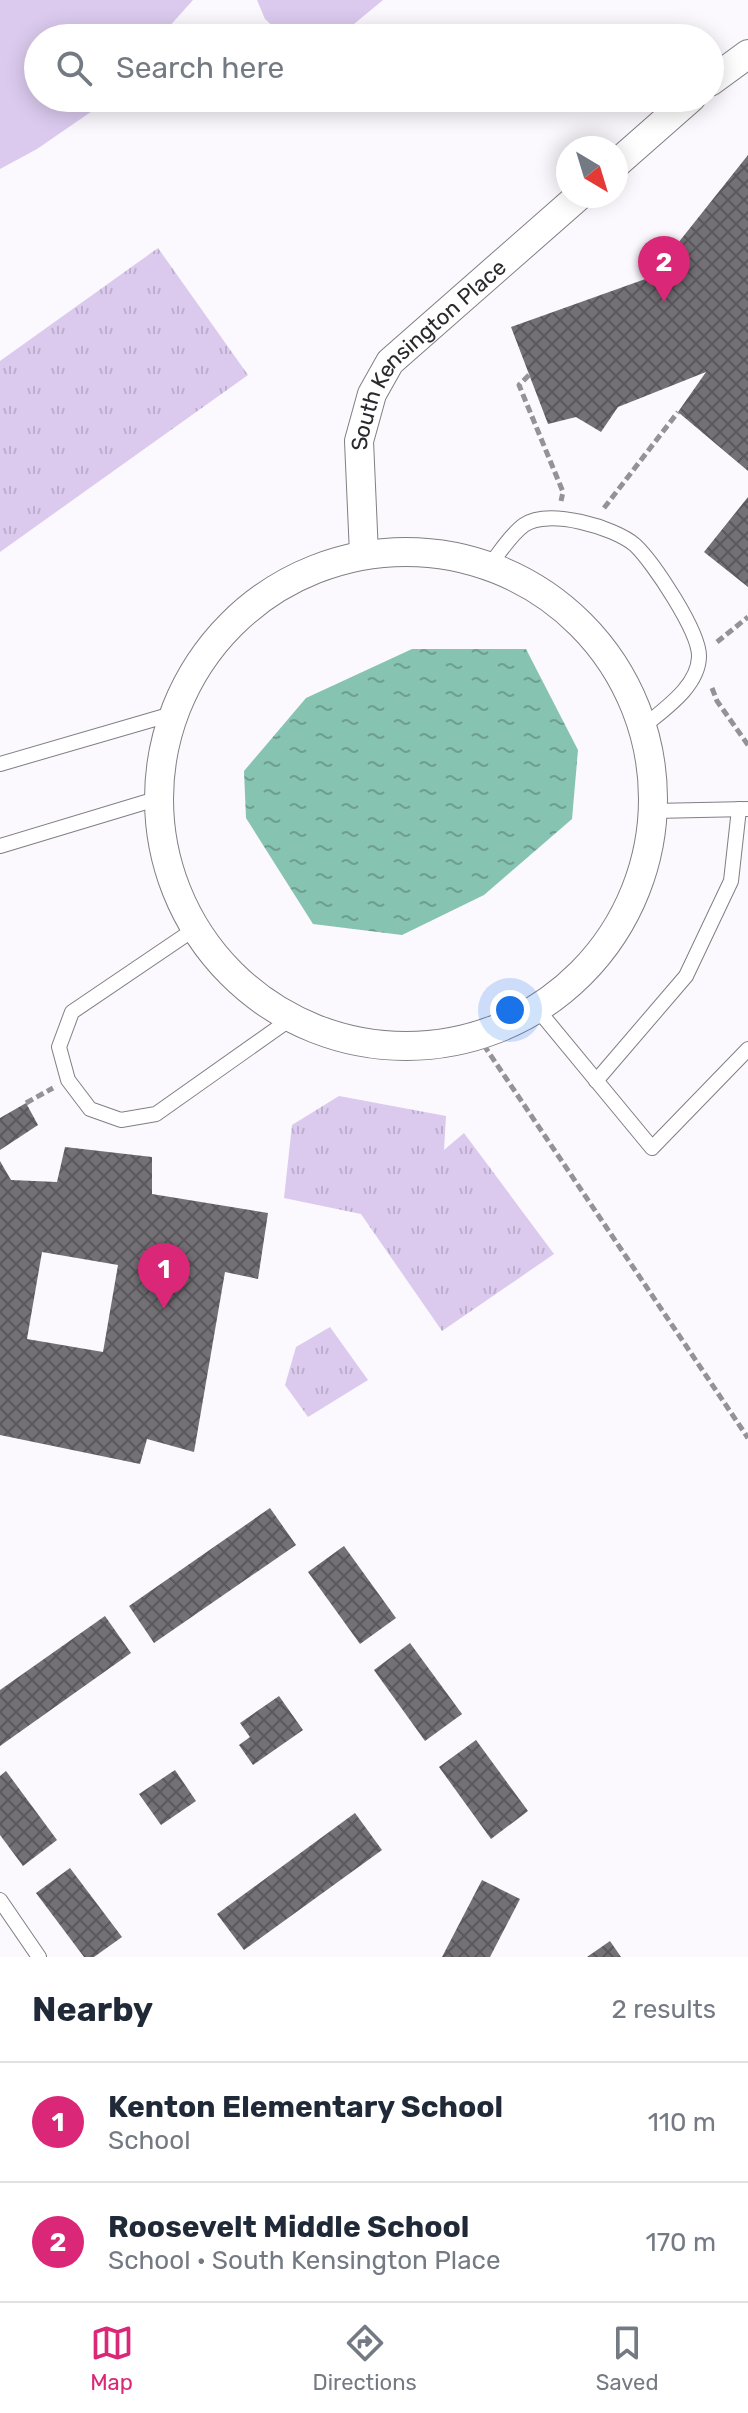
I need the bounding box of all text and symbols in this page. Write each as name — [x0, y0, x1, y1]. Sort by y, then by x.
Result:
search box — [24, 24, 724, 112]
icon: search — [52, 46, 96, 90]
text: Search here — [116, 50, 284, 86]
north arrow — [556, 136, 628, 208]
pin: 2 — [638, 236, 690, 302]
street label: South Kensington Place — [345, 253, 511, 451]
your location — [490, 990, 530, 1030]
pin: 1 — [138, 1243, 190, 1309]
text: Nearby — [32, 1989, 153, 2030]
text: 2 results — [612, 1994, 716, 2025]
text: Kenton Elementary School — [108, 2089, 503, 2125]
text: 1 — [52, 2107, 64, 2138]
text: 110 m — [648, 2107, 716, 2138]
text: School — [108, 2125, 191, 2156]
text: Roosevelt Middle School — [108, 2209, 469, 2245]
text: 2 — [50, 2227, 66, 2258]
text: 170 m — [646, 2227, 716, 2258]
text: School · South Kensington Place — [108, 2245, 500, 2276]
tab: Map — [90, 2321, 134, 2396]
tab: Directions — [313, 2321, 417, 2396]
tab: Saved — [596, 2321, 659, 2396]

